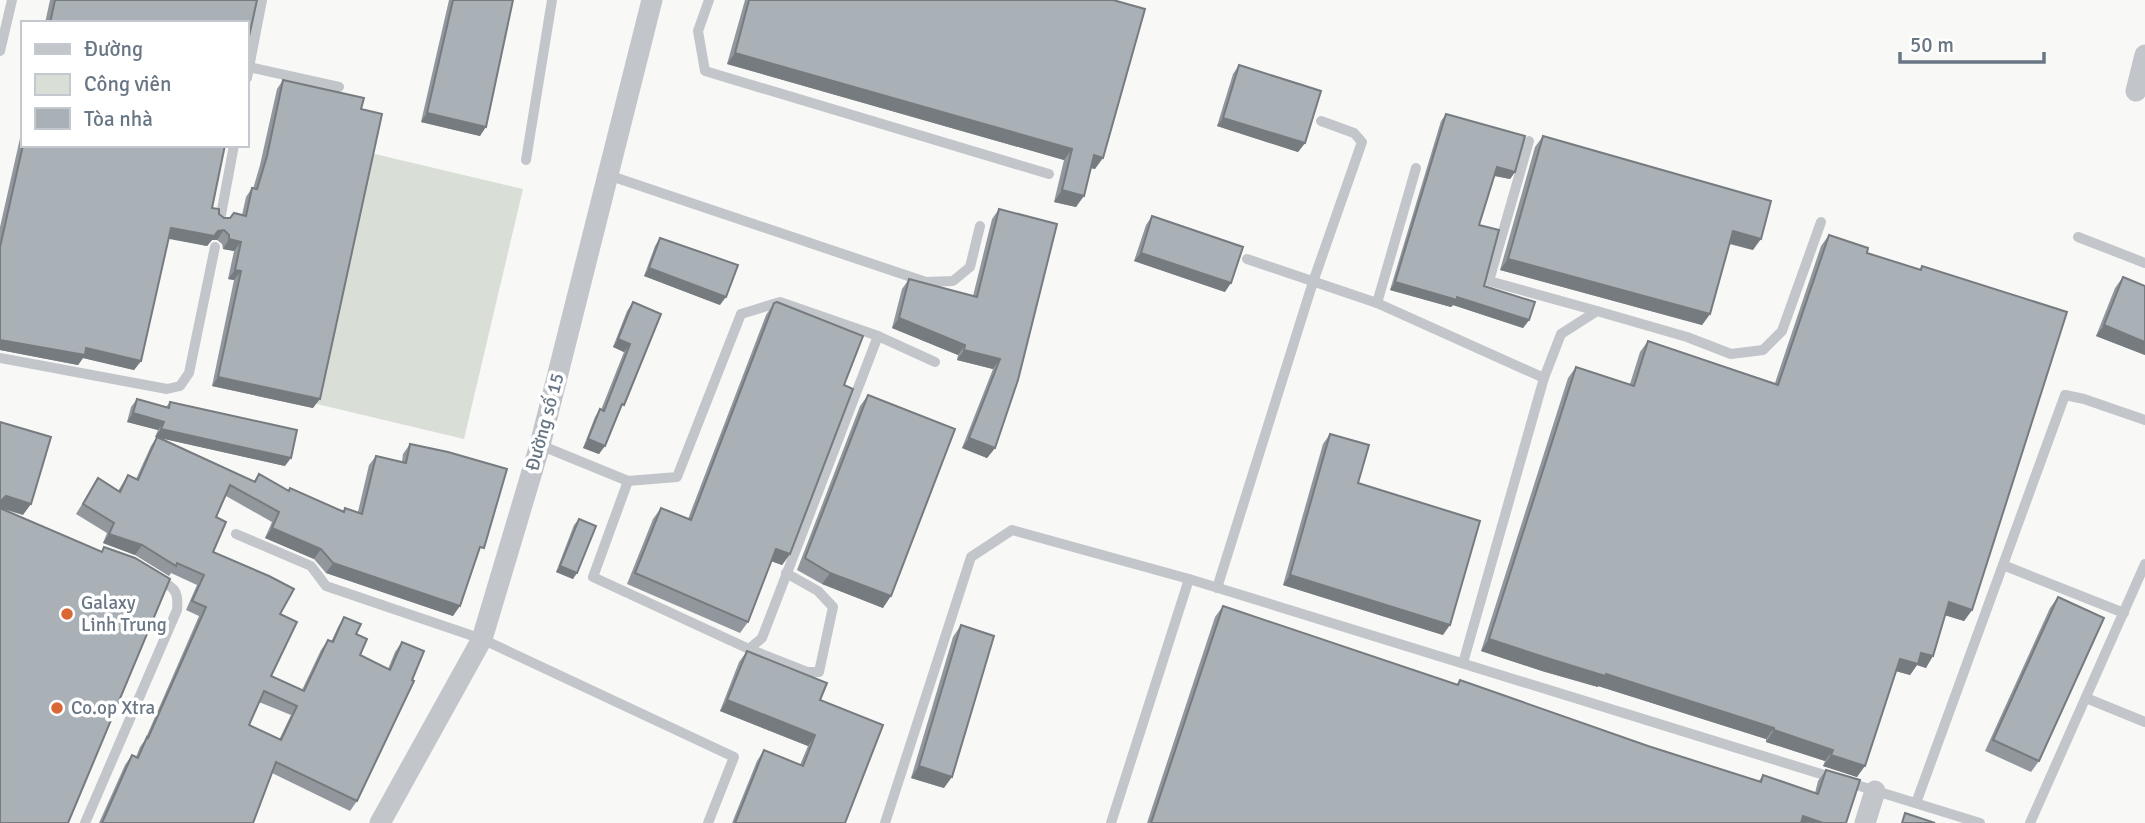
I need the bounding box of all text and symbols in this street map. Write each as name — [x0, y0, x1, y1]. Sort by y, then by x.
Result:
legend — [21, 21, 248, 147]
scale bar — [1900, 21, 2044, 65]
text: 50 m — [1910, 32, 1954, 58]
text: Đường — [84, 36, 143, 62]
text: Công viên — [84, 71, 172, 97]
text: Tòa nhà — [84, 106, 153, 132]
street label: Đường số 15 — [520, 370, 570, 474]
place label: Galaxy Linh Trung — [81, 591, 167, 637]
marker: Galaxy Linh Trung — [59, 606, 75, 622]
place label: Co.op Xtra — [71, 696, 155, 720]
marker: Co.op Xtra — [49, 700, 65, 716]

